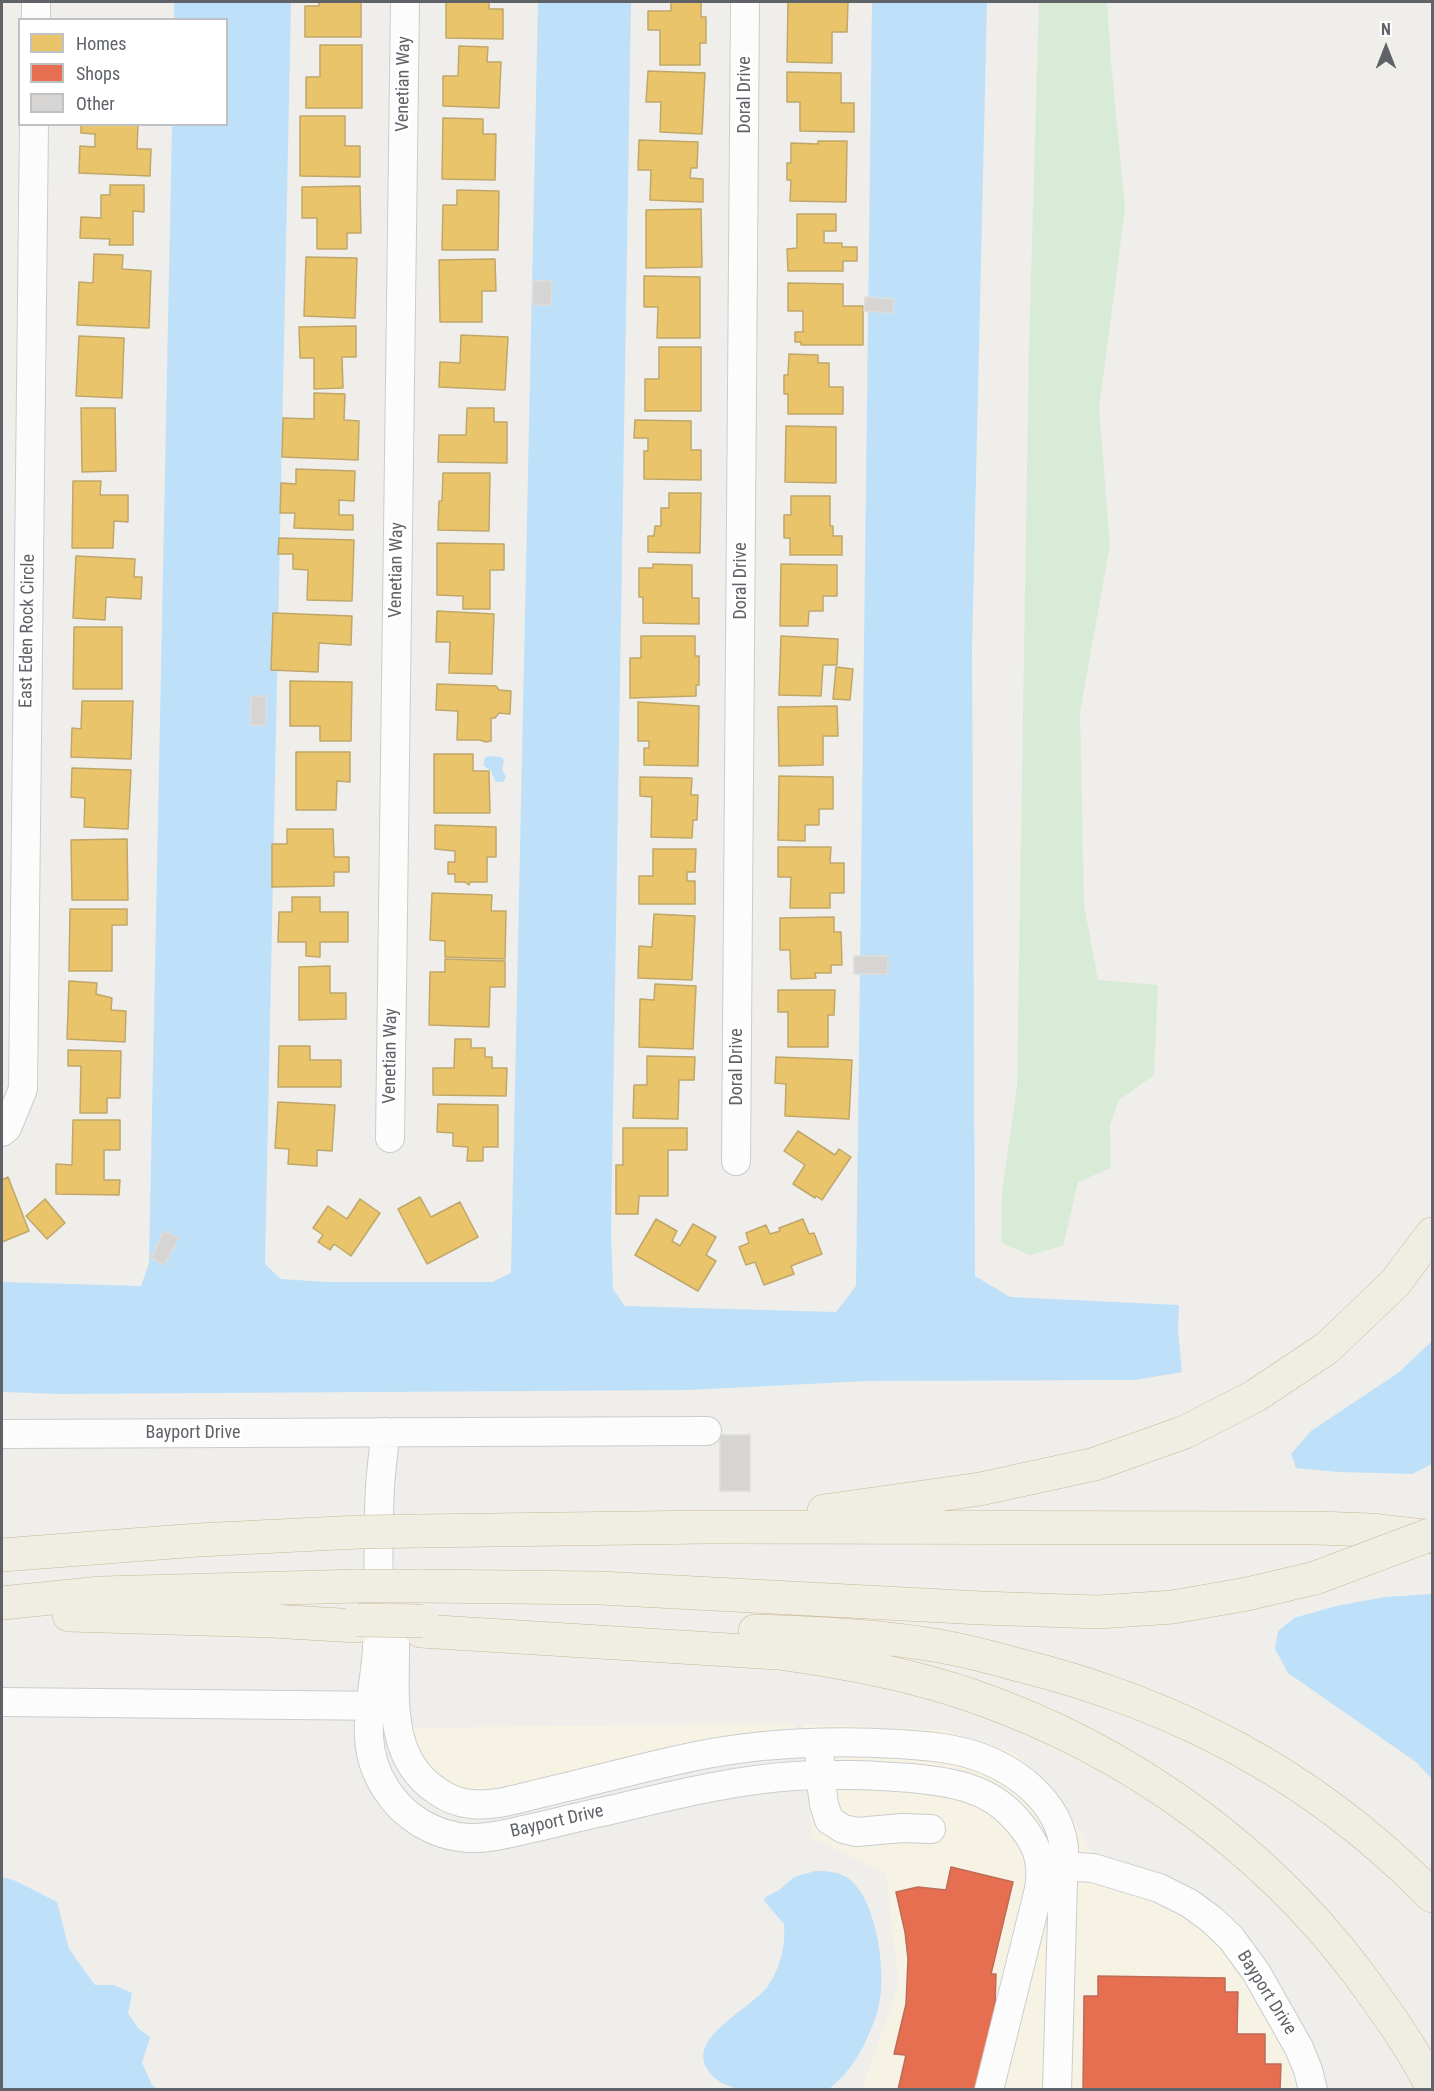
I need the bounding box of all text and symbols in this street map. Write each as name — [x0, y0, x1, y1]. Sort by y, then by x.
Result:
legend — [18, 18, 228, 126]
north arrow — [1356, 18, 1416, 78]
text: N — [1381, 20, 1391, 39]
text: Homes — [76, 33, 126, 54]
street label: Venetian Way — [392, 36, 416, 132]
street label: Doral Drive — [734, 56, 756, 134]
text: Shops — [76, 63, 120, 84]
text: Other — [76, 93, 115, 114]
street label: Venetian Way — [385, 522, 409, 618]
street label: Doral Drive — [730, 542, 752, 620]
street label: East Eden Rock Circle — [16, 554, 40, 708]
street label: Venetian Way — [379, 1008, 403, 1104]
street label: Doral Drive — [726, 1028, 748, 1106]
street label: Bayport Drive — [145, 1422, 241, 1444]
street label: Bayport Drive — [508, 1801, 606, 1843]
street label: Bayport Drive — [1232, 1947, 1300, 2039]

